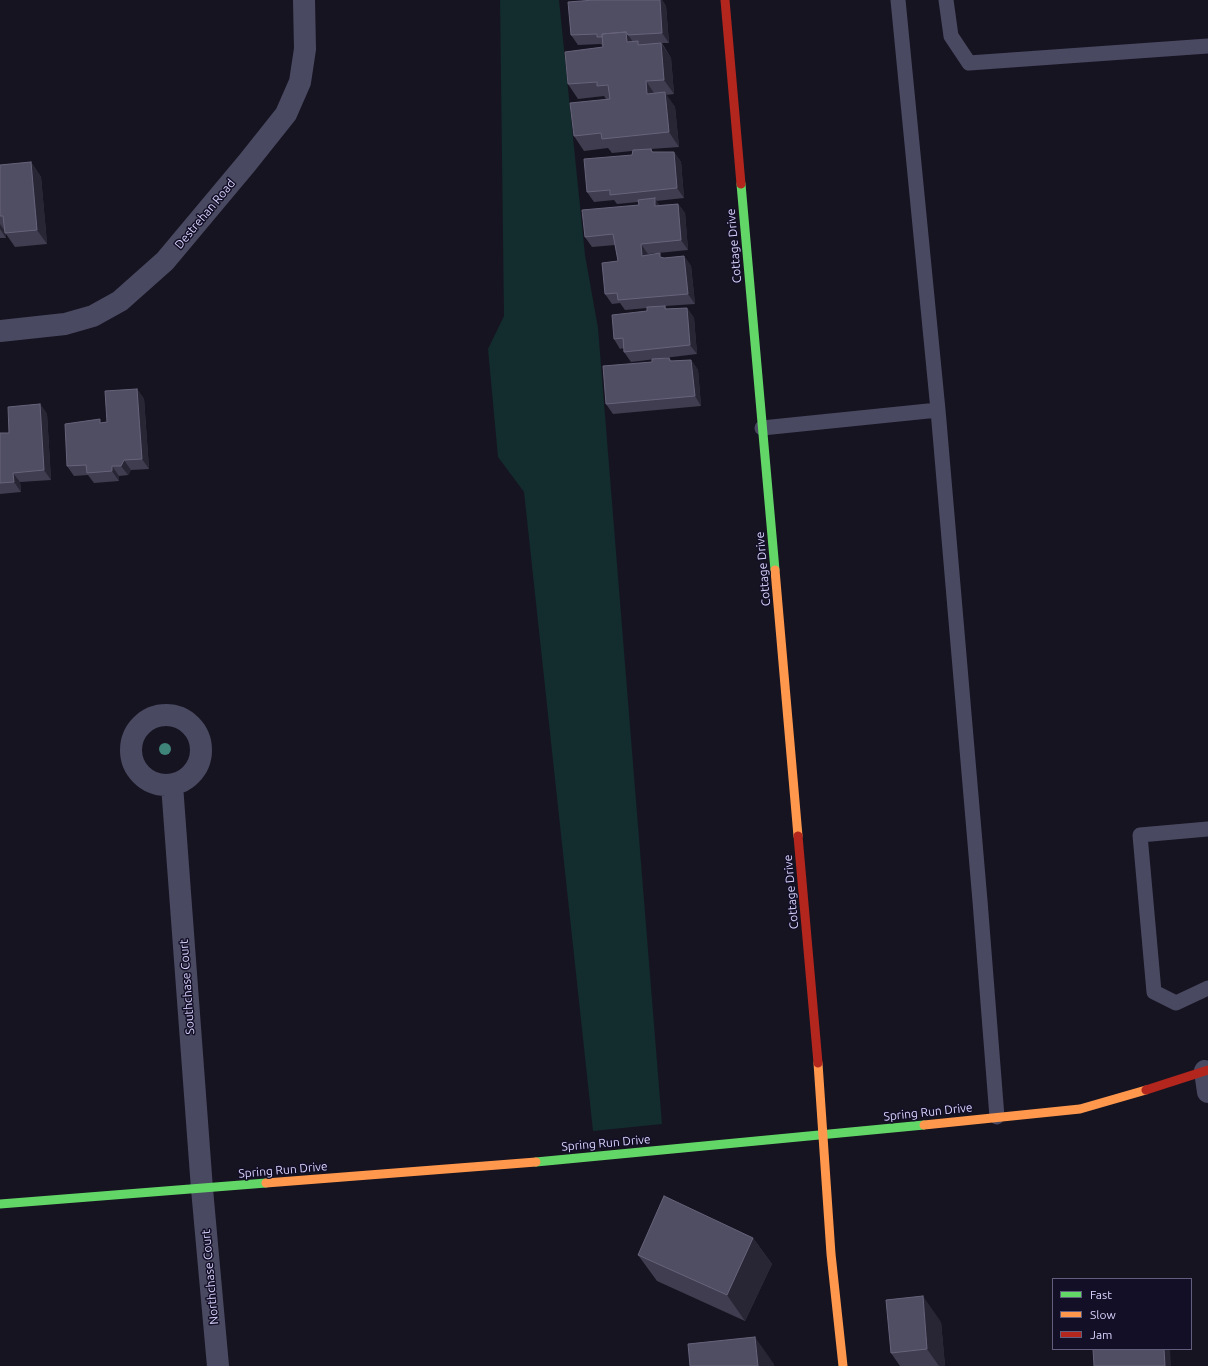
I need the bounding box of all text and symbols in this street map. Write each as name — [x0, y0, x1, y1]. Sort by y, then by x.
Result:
street label: Destrehan Road — [172, 176, 238, 252]
street label: Cottage Drive — [724, 208, 744, 284]
street label: Cottage Drive — [753, 531, 773, 607]
street label: Cottage Drive — [781, 854, 801, 930]
street label: Southchase Court — [176, 939, 198, 1035]
street label: Spring Run Drive — [883, 1100, 973, 1124]
street label: Spring Run Drive — [561, 1132, 651, 1154]
street label: Spring Run Drive — [238, 1159, 328, 1181]
street label: Northchase Court — [199, 1229, 221, 1325]
legend — [1052, 1278, 1192, 1350]
text: Fast — [1090, 1288, 1112, 1301]
text: Slow — [1090, 1308, 1116, 1321]
text: Jam — [1090, 1328, 1112, 1341]

